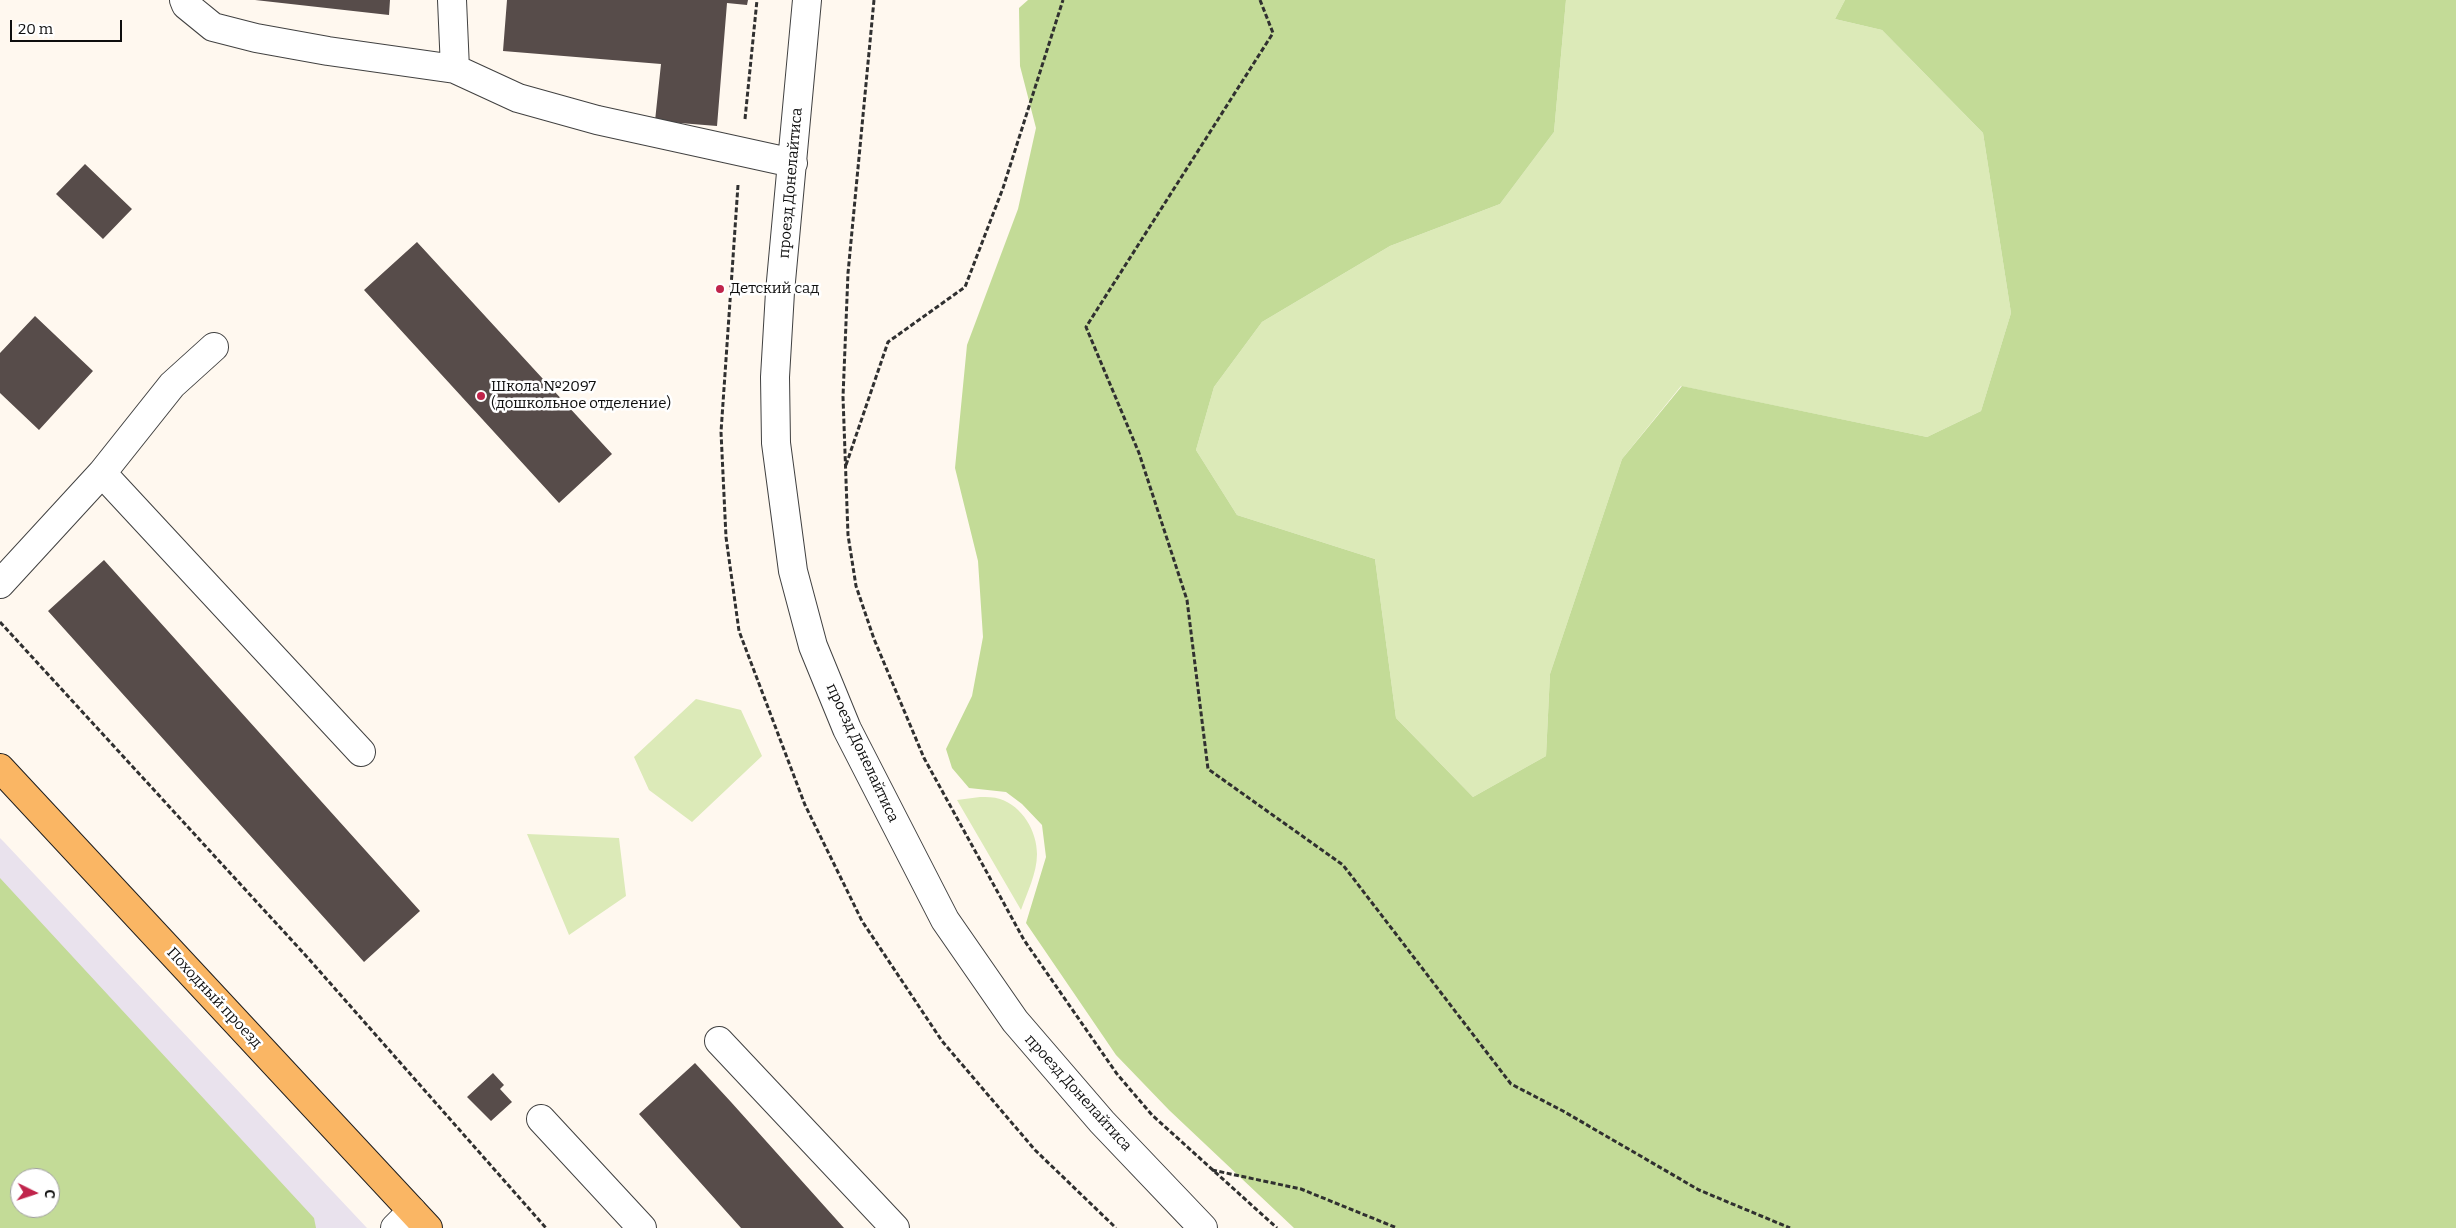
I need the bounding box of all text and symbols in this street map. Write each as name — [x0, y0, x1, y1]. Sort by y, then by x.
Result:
scale bar — [12, 10, 125, 42]
text: 20 m — [18, 20, 53, 38]
street label: проезд Донелайтиса — [775, 107, 807, 259]
place label: Детский сад — [730, 280, 819, 298]
marker: Детский сад — [714, 283, 726, 295]
place label: Школа №2097 (дошкольное отделение) — [491, 378, 671, 413]
marker: Школа №2097 (дошкольное отделение) — [475, 390, 487, 402]
street label: проезд Донелайтиса — [822, 681, 902, 825]
street label: Походный проезд — [163, 944, 265, 1052]
street label: проезд Донелайтиса — [1021, 1031, 1135, 1155]
north arrow — [10, 1168, 60, 1218]
text: С — [41, 1189, 58, 1199]

